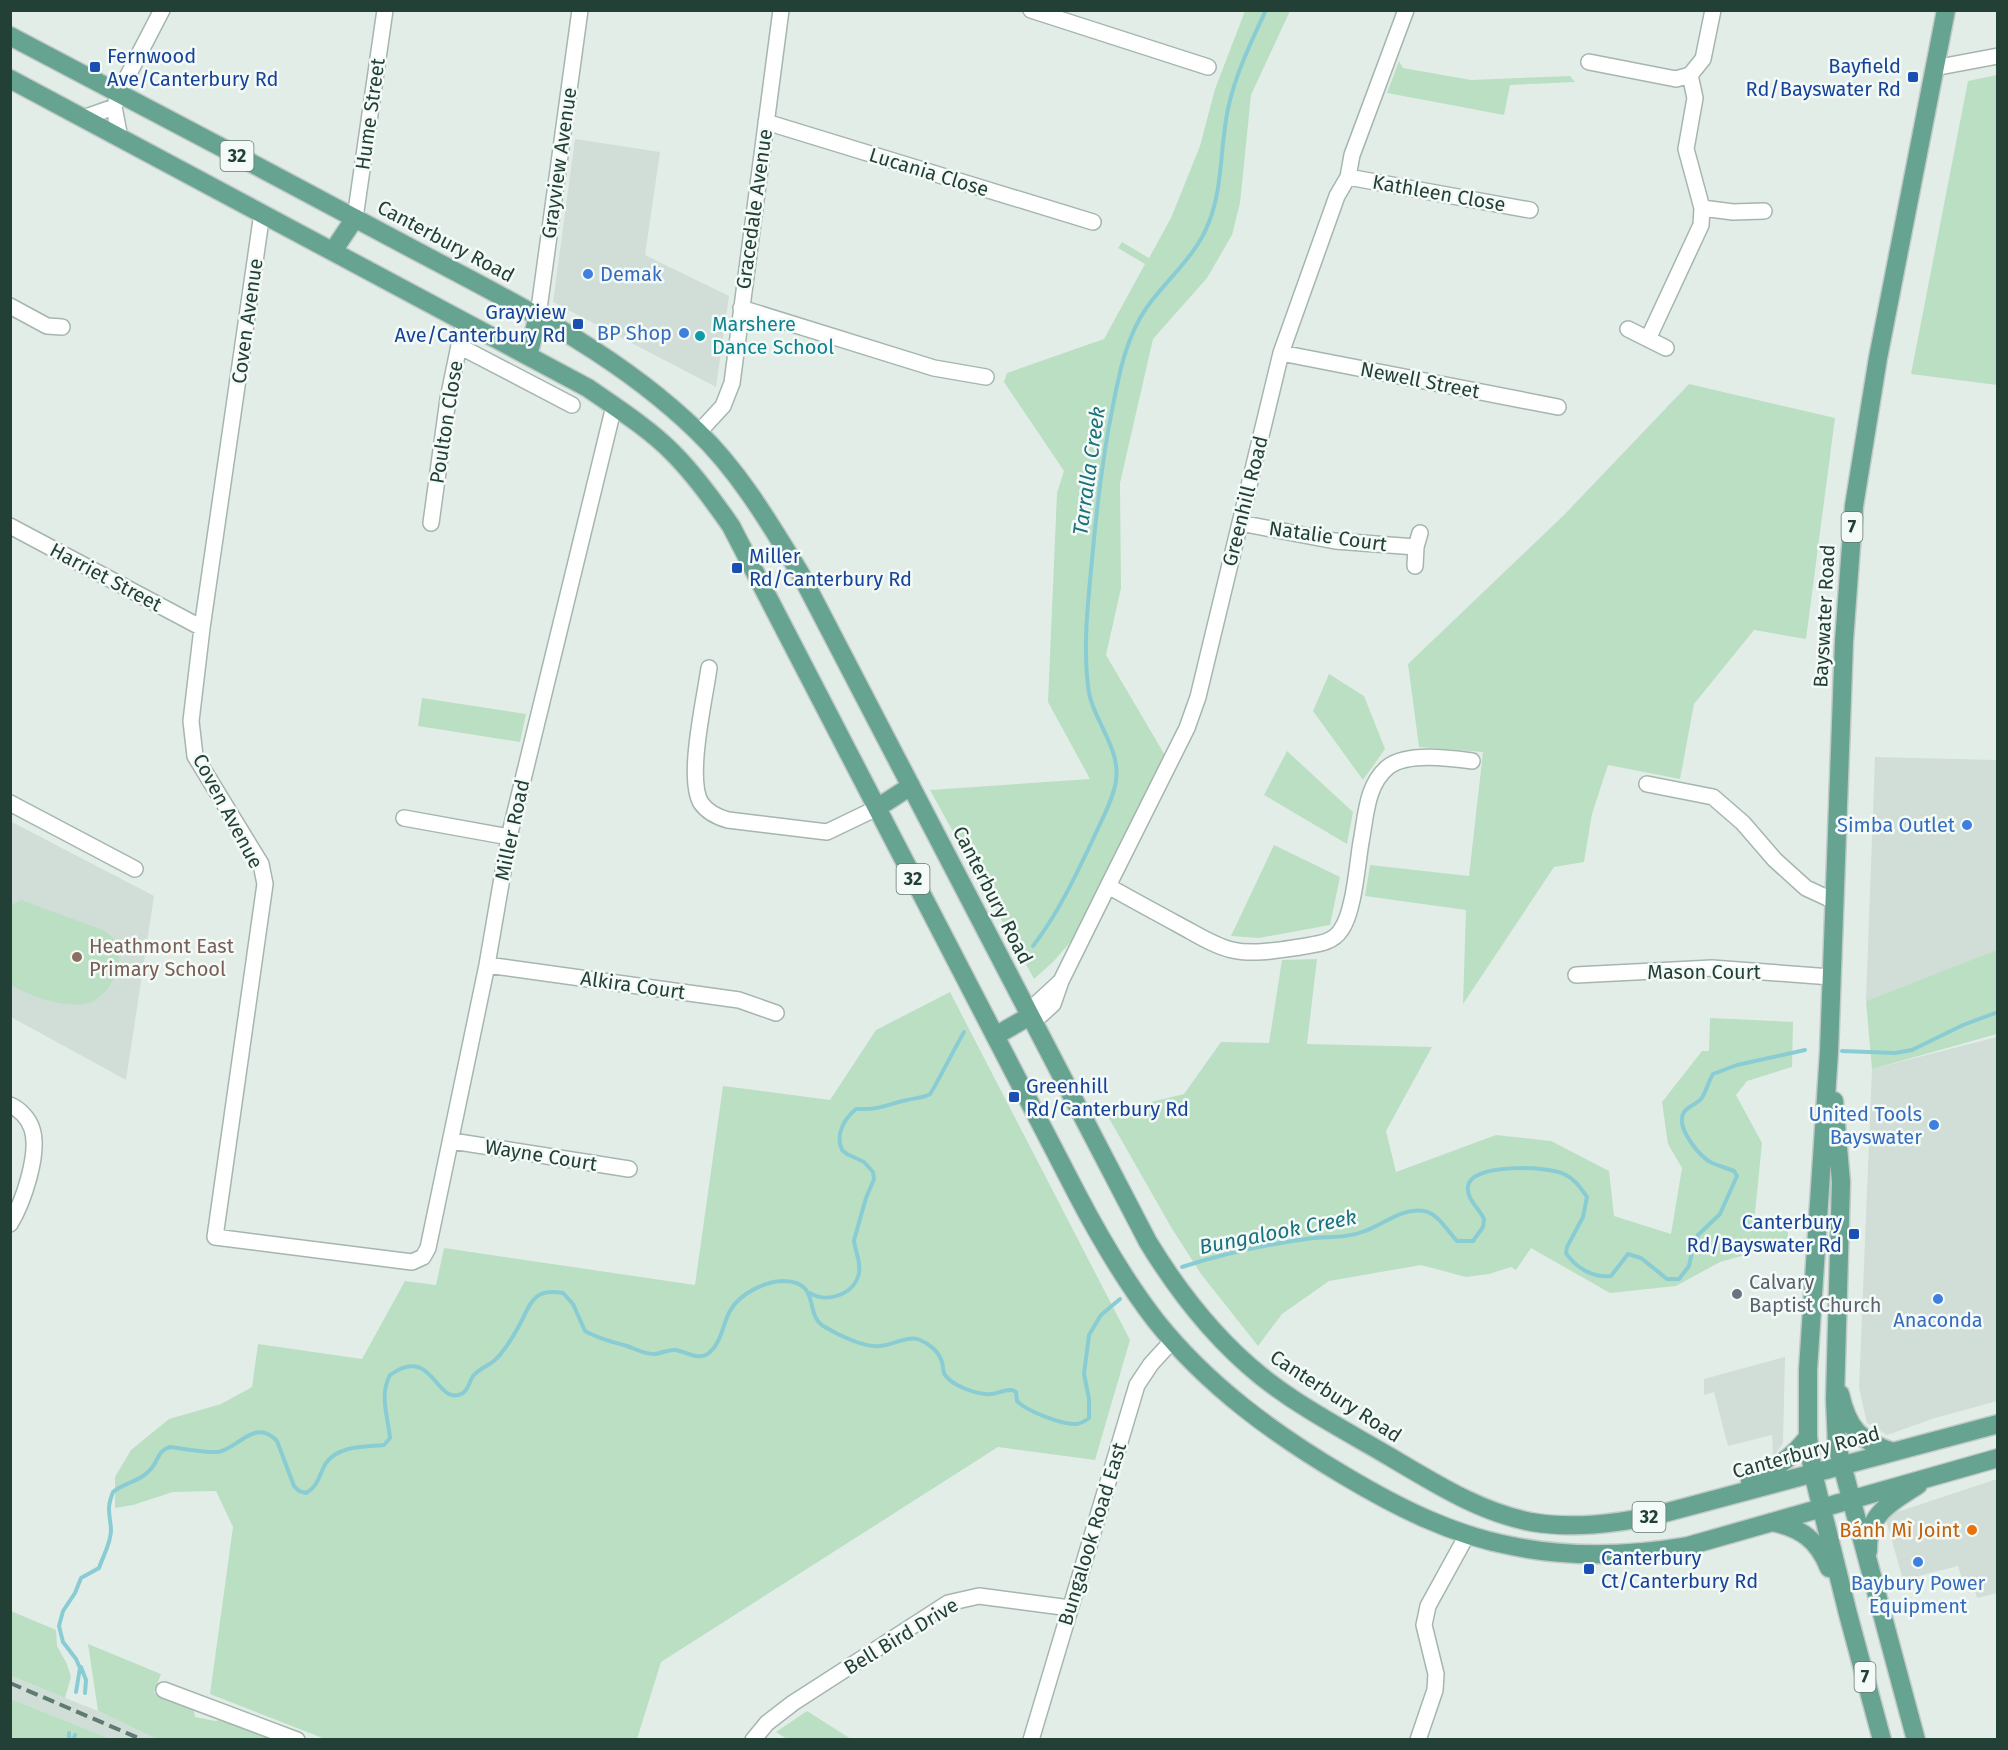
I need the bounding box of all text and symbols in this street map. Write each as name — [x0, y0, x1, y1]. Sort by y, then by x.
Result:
place label: Fernwood Ave/Canterbury Rd — [107, 44, 278, 91]
place label: Bayfield Rd/Bayswater Rd — [1746, 54, 1901, 101]
street label: Hume Street — [350, 56, 390, 172]
marker: Fernwood Ave/Canterbury Rd — [88, 60, 102, 74]
marker: Bayfield Rd/Bayswater Rd — [1906, 70, 1920, 84]
street label: Grayview Avenue — [537, 86, 581, 240]
street label: Gracedale Avenue — [731, 127, 777, 291]
road number: 32 — [220, 141, 254, 171]
street label: Lucania Close — [866, 142, 992, 202]
street label: Kathleen Close — [1371, 169, 1507, 217]
street label: Canterbury Road — [373, 195, 519, 287]
street label: Coven Avenue — [226, 257, 268, 385]
place label: Demak — [600, 262, 663, 286]
marker: Demak — [581, 267, 595, 281]
place label: Grayview Ave/Canterbury Rd — [395, 300, 566, 347]
place label: Marshere Dance School — [712, 312, 834, 359]
marker: Grayview Ave/Canterbury Rd — [571, 317, 585, 331]
place label: BP Shop — [597, 321, 672, 345]
marker: BP Shop — [677, 326, 691, 340]
marker: Marshere Dance School — [693, 329, 707, 343]
street label: Newell Street — [1358, 357, 1482, 403]
street label: Poulton Close — [424, 359, 468, 485]
water label: Tarralla Creek — [1067, 405, 1111, 537]
street label: Greenhill Road — [1217, 433, 1273, 569]
road number: 7 — [1842, 512, 1862, 542]
street label: Natalie Court — [1267, 516, 1389, 556]
street label: Harriet Street — [46, 537, 167, 617]
place label: Miller Rd/Canterbury Rd — [749, 544, 912, 591]
street label: Bayswater Road — [1808, 544, 1840, 688]
marker: Miller Rd/Canterbury Rd — [730, 561, 744, 575]
street label: Coven Avenue — [188, 750, 268, 872]
street label: Miller Road — [490, 777, 534, 883]
place label: Simba Outlet — [1837, 813, 1956, 837]
marker: Simba Outlet — [1960, 818, 1974, 832]
street label: Canterbury Road — [948, 822, 1038, 968]
road number: 32 — [896, 864, 930, 894]
place label: Heathmont East Primary School — [89, 934, 235, 981]
marker: Heathmont East Primary School — [70, 950, 84, 964]
street label: Mason Court — [1647, 960, 1761, 984]
street label: Alkira Court — [579, 966, 688, 1004]
place label: Greenhill Rd/Canterbury Rd — [1026, 1074, 1189, 1121]
marker: Greenhill Rd/Canterbury Rd — [1007, 1090, 1021, 1104]
place label: United Tools Bayswater — [1809, 1102, 1922, 1149]
marker: United Tools Bayswater — [1927, 1118, 1941, 1132]
street label: Wayne Court — [483, 1134, 600, 1176]
water label: Bungalook Creek — [1197, 1204, 1359, 1260]
place label: Canterbury Rd/Bayswater Rd — [1687, 1210, 1842, 1257]
marker: Canterbury Rd/Bayswater Rd — [1847, 1227, 1861, 1241]
place label: Calvary Baptist Church — [1749, 1270, 1881, 1317]
marker: Calvary Baptist Church — [1730, 1287, 1744, 1301]
marker: Anaconda — [1931, 1292, 1945, 1306]
place label: Anaconda — [1893, 1308, 1983, 1332]
street label: Canterbury Road — [1266, 1345, 1406, 1447]
street label: Canterbury Road — [1730, 1421, 1882, 1483]
street label: Bungalook Road East — [1053, 1439, 1131, 1628]
road number: 32 — [1632, 1502, 1666, 1532]
place label: Bánh Mì Joint — [1839, 1518, 1961, 1542]
marker: Bánh Mì Joint — [1965, 1523, 1979, 1537]
place label: Canterbury Ct/Canterbury Rd — [1601, 1546, 1758, 1593]
marker: Baybury Power Equipment — [1911, 1555, 1925, 1569]
marker: Canterbury Ct/Canterbury Rd — [1582, 1562, 1596, 1576]
place label: Baybury Power Equipment — [1851, 1571, 1986, 1618]
street label: Bell Bird Drive — [839, 1592, 963, 1680]
road number: 7 — [1854, 1662, 1876, 1692]

